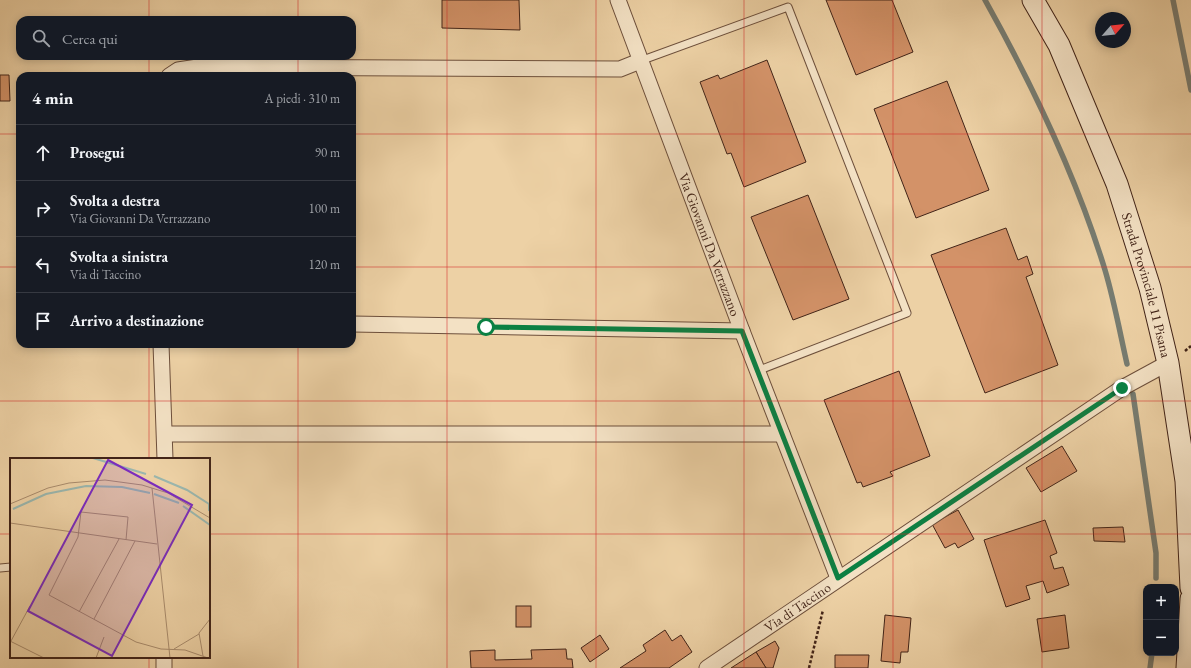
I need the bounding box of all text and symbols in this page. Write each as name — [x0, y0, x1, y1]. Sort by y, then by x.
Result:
north arrow — [1095, 12, 1131, 48]
search box — [16, 16, 356, 60]
icon: search — [30, 27, 52, 49]
text: Cerca qui — [62, 29, 118, 48]
text: 4 min — [32, 87, 73, 109]
text: A piedi · 310 m — [265, 90, 340, 107]
icon: ahead — [32, 142, 54, 164]
text: Prosegui — [70, 143, 125, 162]
text: 90 m — [315, 144, 340, 161]
street label: Via Giovanni Da Verrazzano — [675, 170, 745, 319]
text: Svolta a destra — [70, 191, 160, 210]
icon: right — [32, 198, 54, 220]
text: 100 m — [309, 200, 340, 217]
text: Via Giovanni Da Verrazzano — [70, 210, 211, 227]
street label: Strada Provinciale 11 Pisana — [1118, 210, 1175, 360]
text: Svolta a sinistra — [70, 247, 168, 266]
icon: left — [32, 254, 54, 276]
text: 120 m — [309, 256, 340, 273]
text: Via di Taccino — [70, 266, 141, 283]
icon: arrive — [32, 310, 54, 332]
text: Arrivo a destinazione — [70, 311, 204, 330]
route start — [477, 318, 495, 336]
route end — [1113, 379, 1131, 397]
inset map — [10, 458, 210, 658]
street label: Via di Taccino — [761, 578, 834, 636]
map controls — [1143, 584, 1179, 656]
button: + — [1143, 584, 1179, 620]
button: − — [1143, 620, 1179, 656]

